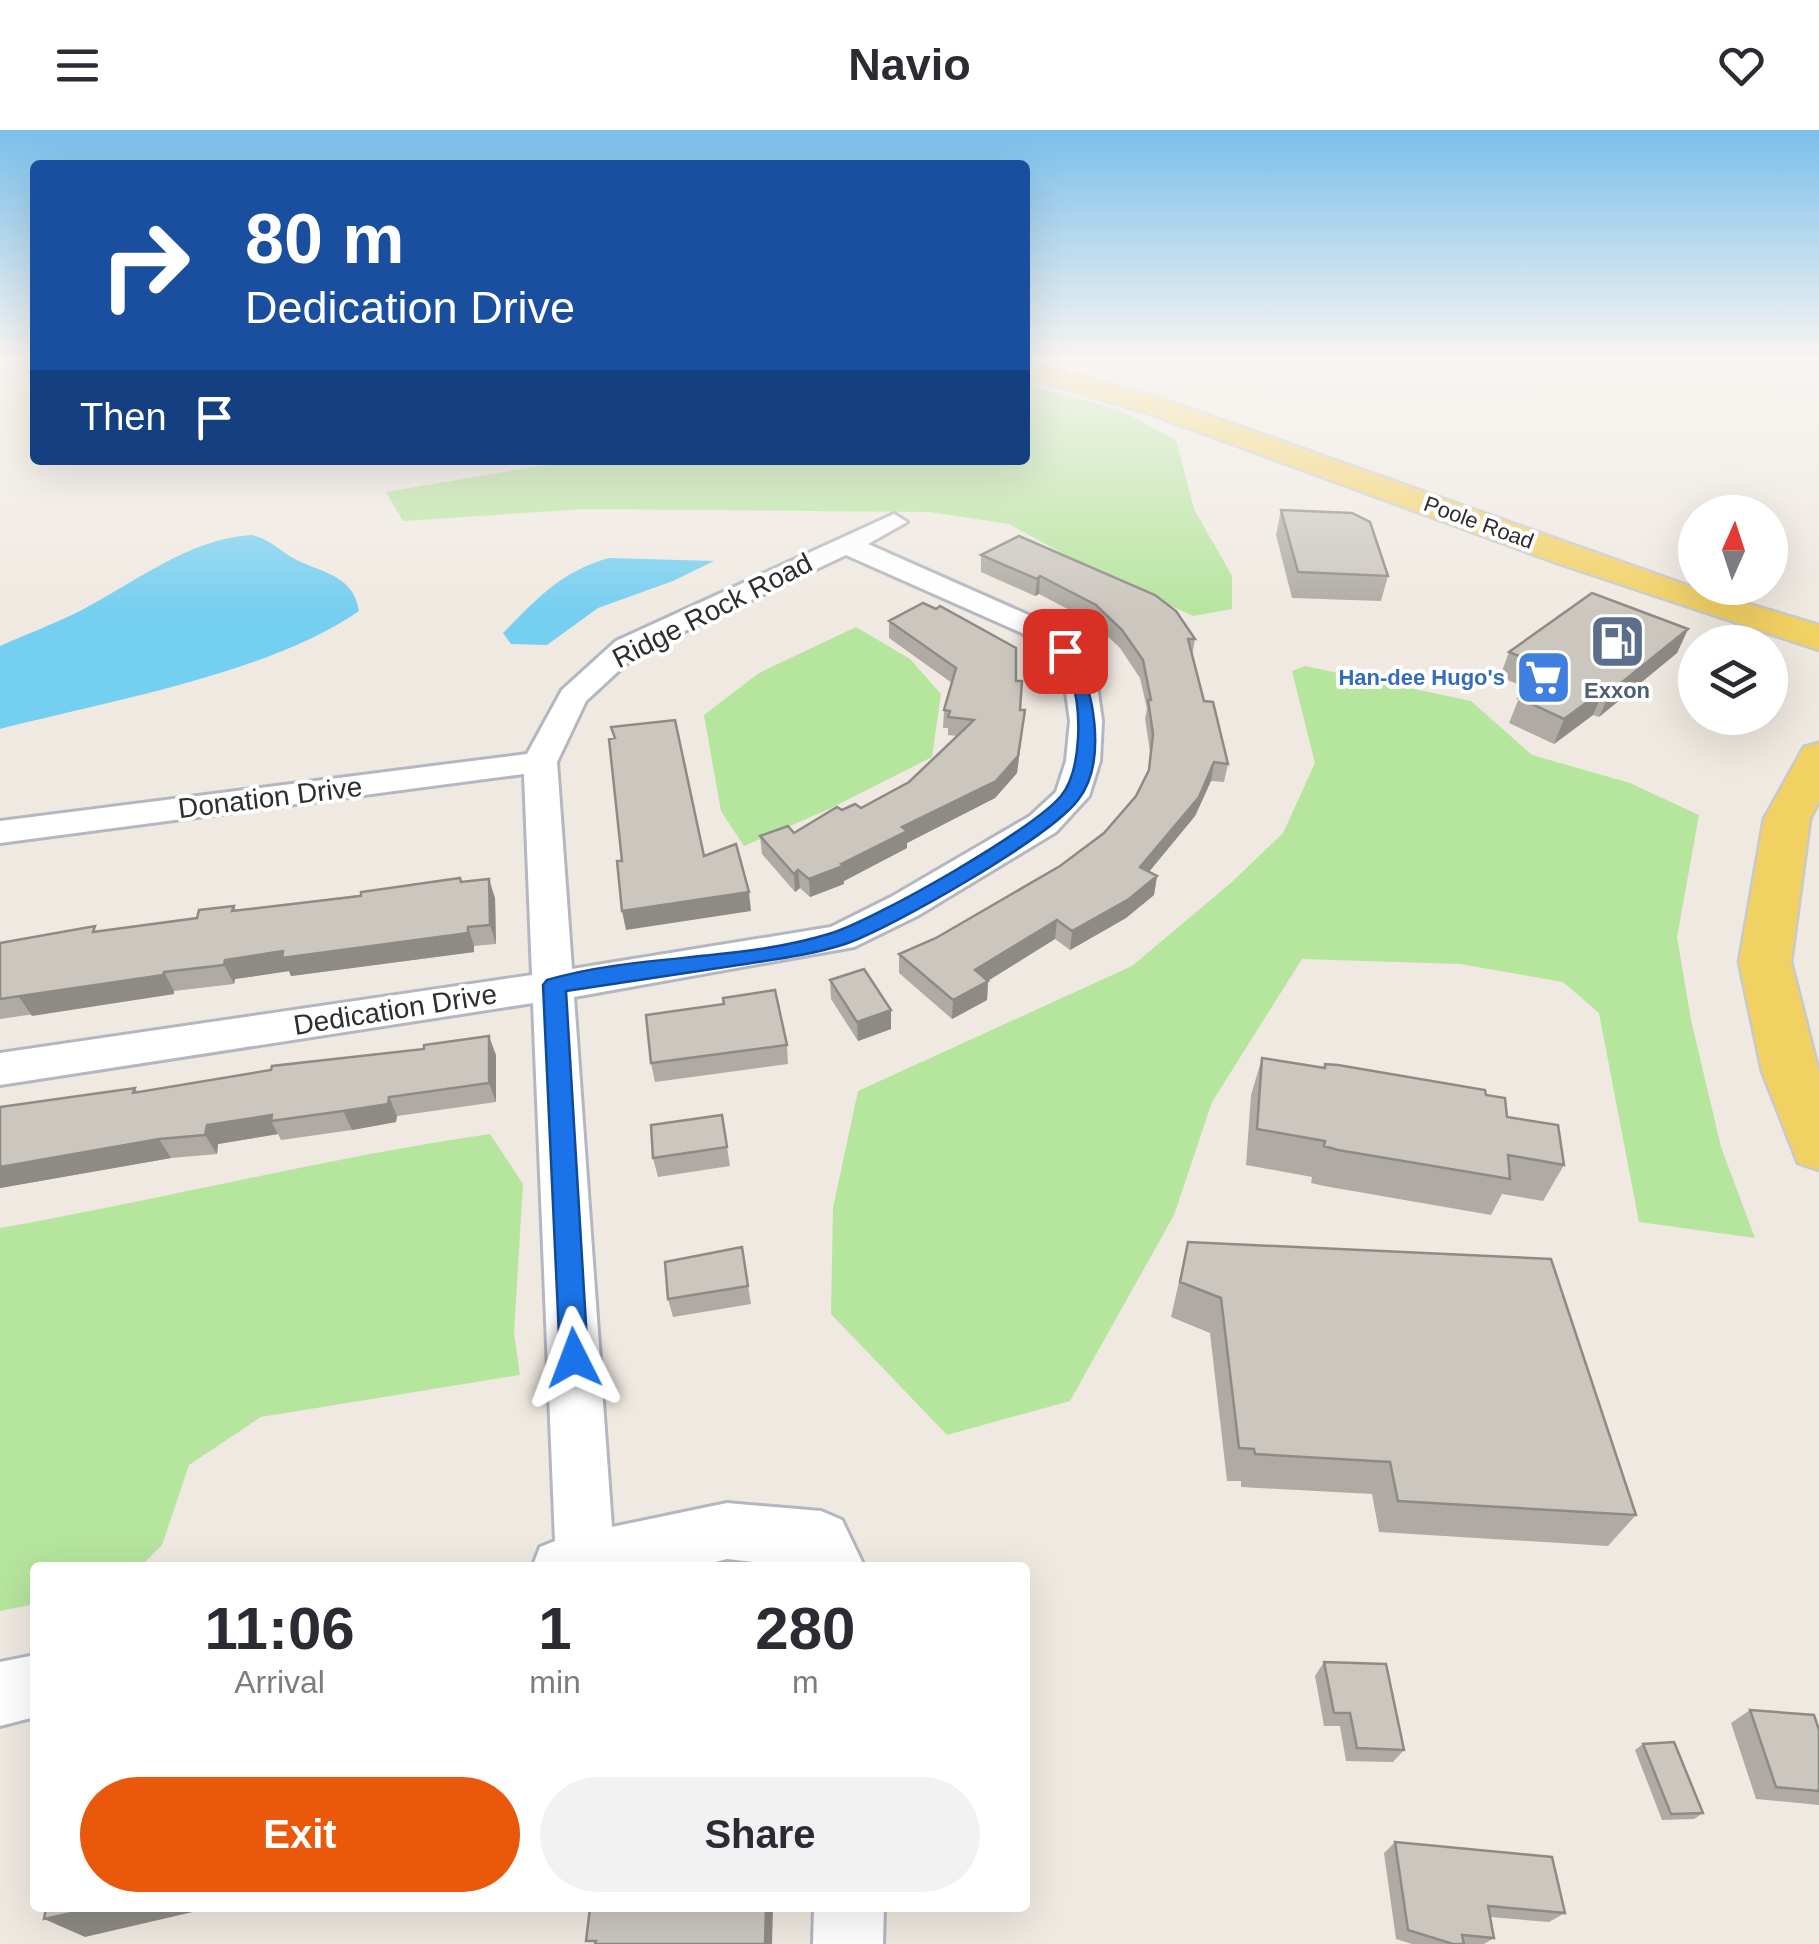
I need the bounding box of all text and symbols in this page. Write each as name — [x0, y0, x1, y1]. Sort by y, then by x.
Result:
icon: menu — [50, 38, 105, 93]
icon: heart — [1714, 38, 1769, 93]
text: Navio — [848, 39, 971, 90]
icon: right — [80, 200, 210, 330]
text: 80 m — [245, 200, 405, 278]
text: Dedication Drive — [245, 282, 575, 333]
icon: arrive — [187, 390, 242, 445]
text: Then — [80, 396, 167, 438]
street label: Poole Road — [1421, 491, 1537, 554]
north arrow — [1678, 495, 1788, 605]
map controls — [1678, 495, 1788, 735]
street label: Ridge Rock Road — [607, 547, 817, 674]
pin — [1023, 609, 1108, 694]
fuel station icon: Exxon — [1587, 612, 1647, 672]
icon: arrive — [1038, 624, 1093, 679]
button: layers — [1678, 625, 1788, 735]
supermarket icon: Han-dee Hugo's — [1514, 647, 1574, 707]
place label: Han-dee Hugo's — [1338, 665, 1505, 690]
place label: Exxon — [1584, 678, 1650, 703]
street label: Donation Drive — [176, 771, 364, 824]
street label: Dedication Drive — [291, 978, 499, 1041]
position arrow — [522, 1306, 626, 1410]
text: 11:06 — [205, 1595, 355, 1662]
text: 1 — [538, 1595, 572, 1662]
text: 280 — [755, 1595, 855, 1662]
text: Arrival — [234, 1664, 325, 1700]
text: min — [529, 1664, 581, 1700]
text: m — [792, 1664, 819, 1700]
button: Exit — [80, 1777, 520, 1892]
button: Share — [540, 1777, 980, 1892]

